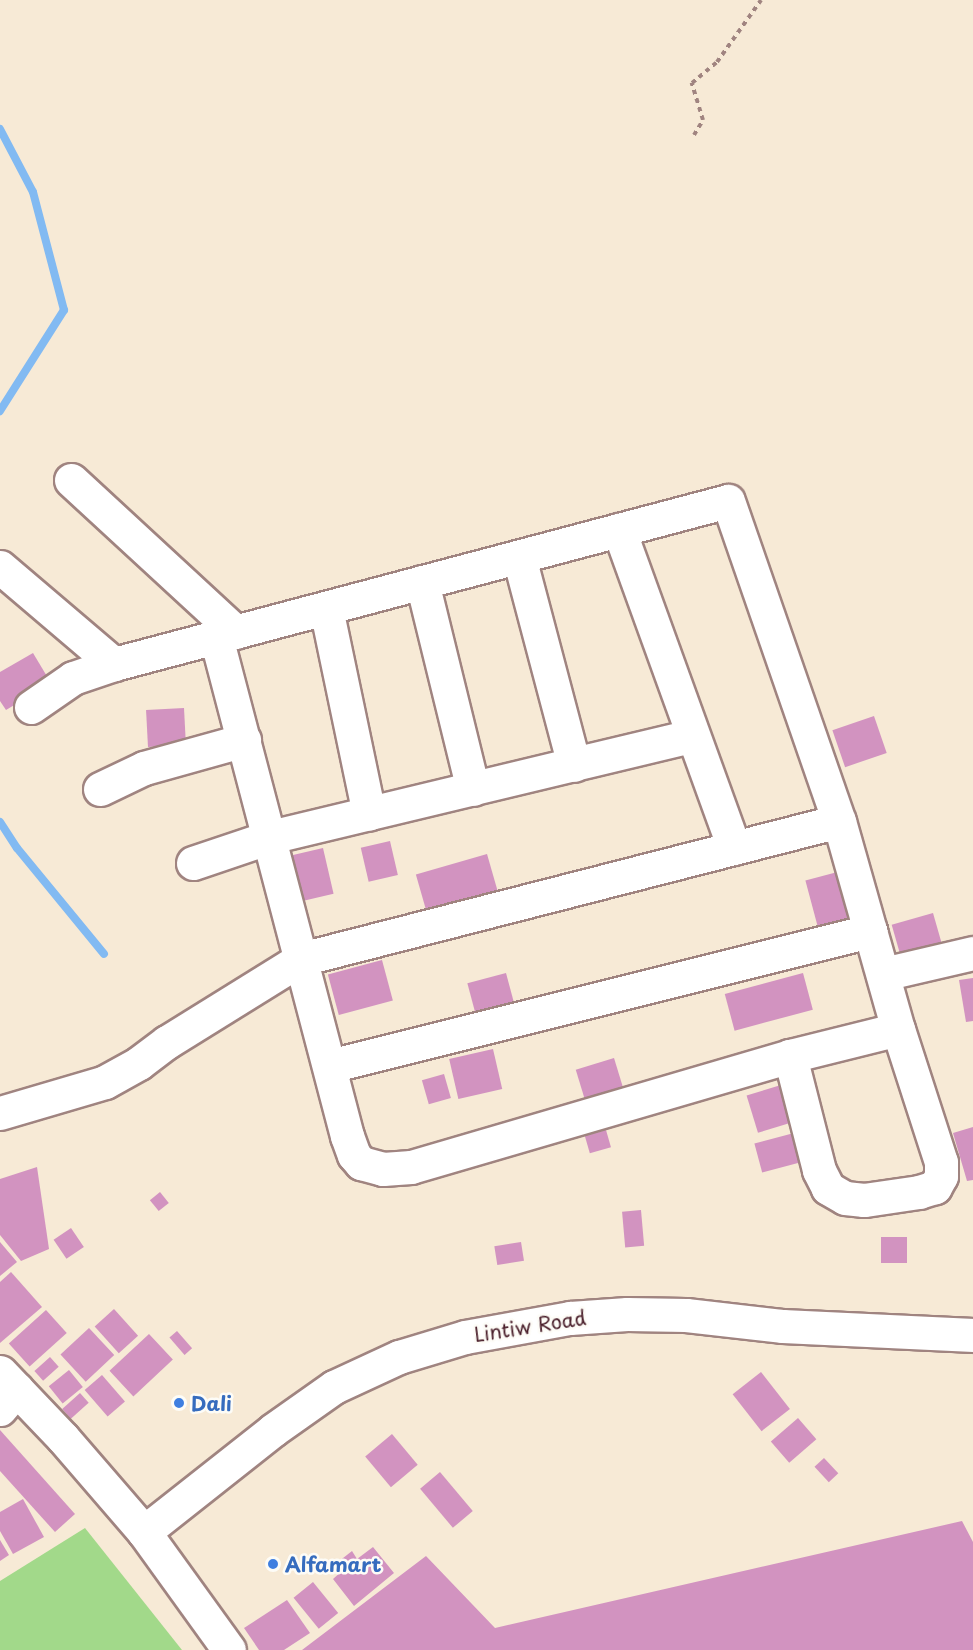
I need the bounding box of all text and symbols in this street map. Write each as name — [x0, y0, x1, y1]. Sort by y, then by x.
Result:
street label: Lintiw Road — [473, 1305, 587, 1347]
place label: Dali — [191, 1391, 232, 1415]
marker: Dali — [172, 1396, 186, 1410]
place label: Alfamart — [285, 1552, 381, 1576]
marker: Alfamart — [266, 1557, 280, 1571]

